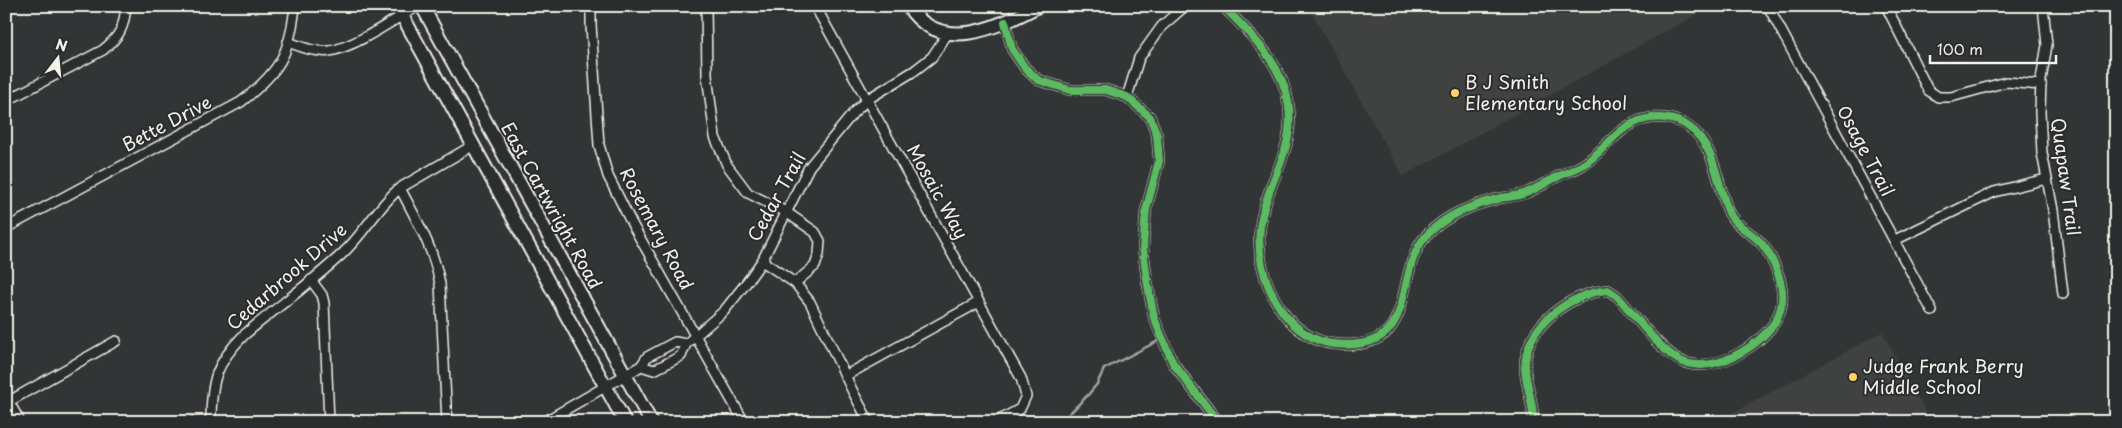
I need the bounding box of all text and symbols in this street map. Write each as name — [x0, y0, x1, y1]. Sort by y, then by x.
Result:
north arrow — [32, 32, 82, 82]
scale bar — [1930, 32, 2056, 64]
text: N — [53, 33, 70, 57]
text: 100 m — [1937, 37, 1983, 60]
place label: B J Smith Elementary School — [1465, 68, 1627, 116]
marker: B J Smith Elementary School — [1449, 87, 1461, 99]
street label: Bette Drive — [117, 88, 216, 157]
street label: Osage Trail — [1831, 100, 1902, 201]
street label: Quapaw Trail — [2045, 116, 2088, 237]
street label: East Cartwright Road — [495, 117, 609, 294]
street label: Mosaic Way — [901, 139, 976, 244]
street label: Cedar Trail — [740, 147, 811, 246]
street label: Rosemary Road — [614, 162, 701, 294]
street label: Cedarbrook Drive — [220, 216, 352, 336]
place label: Judge Frank Berry Middle School — [1863, 352, 2024, 400]
marker: Judge Frank Berry Middle School — [1847, 371, 1859, 383]

